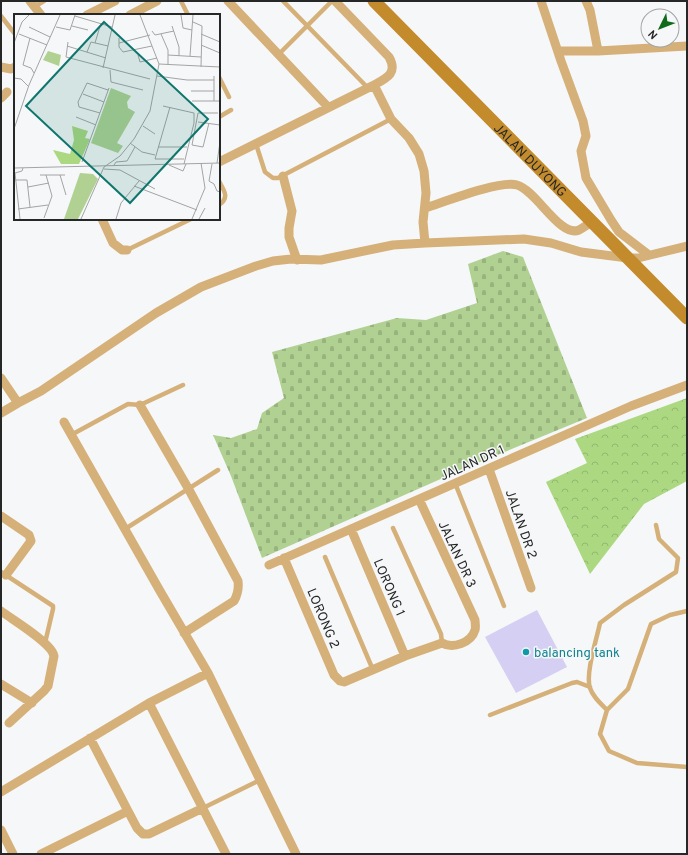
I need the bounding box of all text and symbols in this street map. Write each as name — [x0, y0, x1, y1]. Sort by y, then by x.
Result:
north arrow — [640, 8, 680, 48]
inset map — [14, 14, 220, 220]
text: N — [646, 26, 661, 42]
street label: JALAN DUYONG — [489, 121, 569, 201]
street label: JALAN DR 1 — [438, 443, 508, 485]
street label: JALAN DR 2 — [501, 488, 539, 561]
street label: JALAN DR 3 — [434, 519, 479, 591]
street label: LORONG 1 — [369, 557, 407, 619]
street label: LORONG 2 — [302, 586, 342, 651]
place label: balancing tank — [534, 646, 620, 662]
marker: balancing tank — [521, 647, 531, 657]

